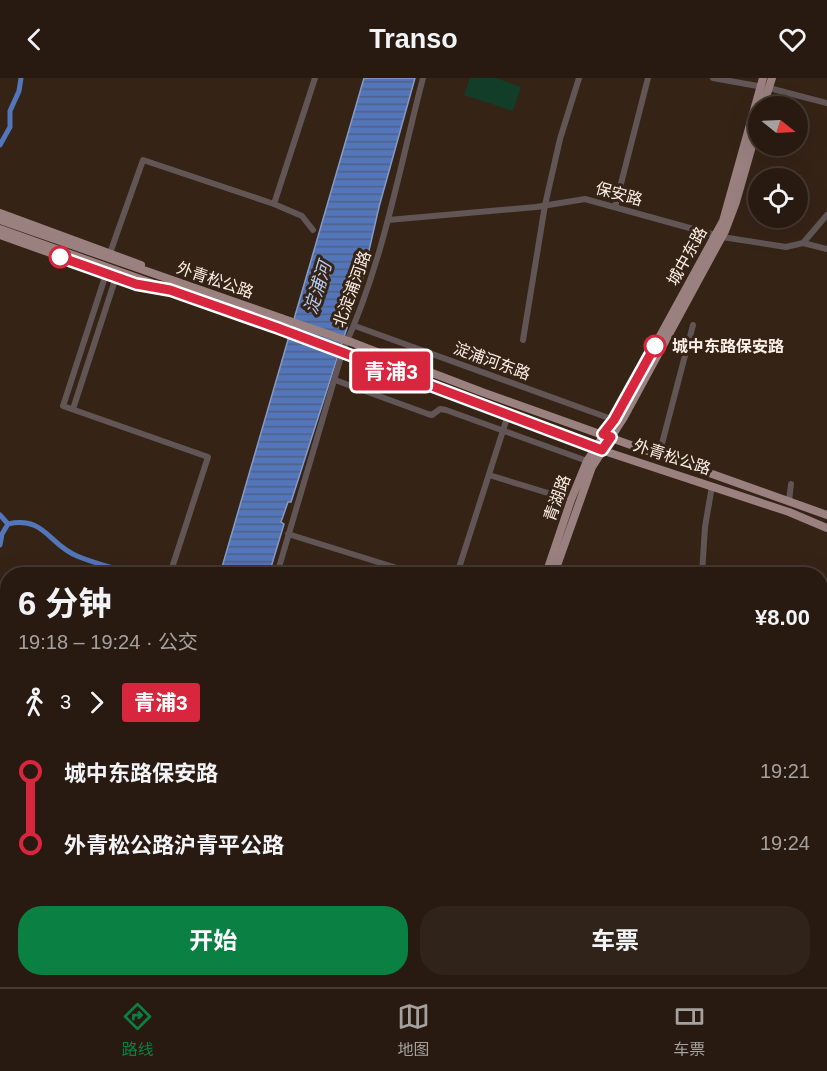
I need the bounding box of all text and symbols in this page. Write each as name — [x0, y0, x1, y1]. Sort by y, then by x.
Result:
icon: back — [18, 23, 51, 56]
icon: heart — [776, 23, 809, 56]
text: Transo — [369, 24, 458, 54]
north arrow — [748, 96, 808, 156]
map controls — [748, 96, 808, 228]
button: locate — [748, 168, 808, 228]
street label: 保安路 — [594, 180, 644, 208]
street label: 城中东路 — [664, 224, 710, 288]
unlabelled marker — [49, 246, 71, 268]
street label: 北淀浦河路 — [330, 248, 374, 330]
water label: 淀浦河 — [301, 256, 336, 317]
street label: 外青松公路 — [174, 259, 256, 301]
marker: 城中东路保安路 — [644, 335, 666, 357]
place label: 城中东路保安路 — [672, 337, 784, 355]
street label: 淀浦河东路 — [451, 339, 533, 383]
line badge: 青浦3 — [356, 352, 426, 390]
text: 青浦3 — [364, 360, 418, 383]
street label: 外青松公路 — [631, 437, 713, 477]
street label: 青湖路 — [541, 473, 573, 523]
text: 6 分钟 — [18, 585, 112, 622]
text: ¥8.00 — [755, 605, 810, 630]
text: 19:18 – 19:24 · 公交 — [18, 631, 198, 653]
icon: walk — [18, 686, 51, 719]
icon: forward — [80, 686, 113, 719]
text: 3 — [60, 691, 71, 713]
text: 青浦3 — [134, 691, 188, 714]
text: 19:21 — [760, 760, 810, 782]
text: 城中东路保安路 — [64, 761, 218, 786]
text: 19:24 — [760, 832, 810, 854]
text: 外青松公路沪青平公路 — [64, 833, 284, 858]
button: 开始 — [18, 906, 408, 975]
button: 车票 — [420, 906, 810, 975]
tab: 路线 — [121, 1000, 154, 1060]
tab: 地图 — [397, 1000, 430, 1060]
tab: 车票 — [673, 1000, 706, 1060]

